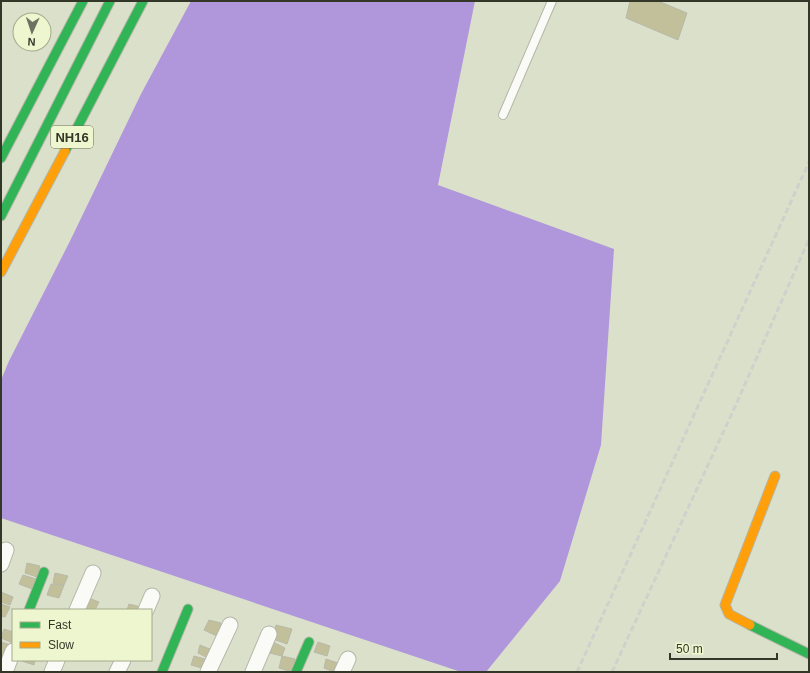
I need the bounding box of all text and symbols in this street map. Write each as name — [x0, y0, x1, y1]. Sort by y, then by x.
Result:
north arrow — [12, 12, 52, 52]
text: N — [27, 36, 36, 48]
road number: NH16 — [51, 126, 93, 148]
legend — [12, 609, 152, 661]
text: Fast — [48, 618, 72, 632]
scale bar — [670, 635, 777, 661]
text: Slow — [48, 638, 74, 652]
text: 50 m — [676, 642, 703, 656]

